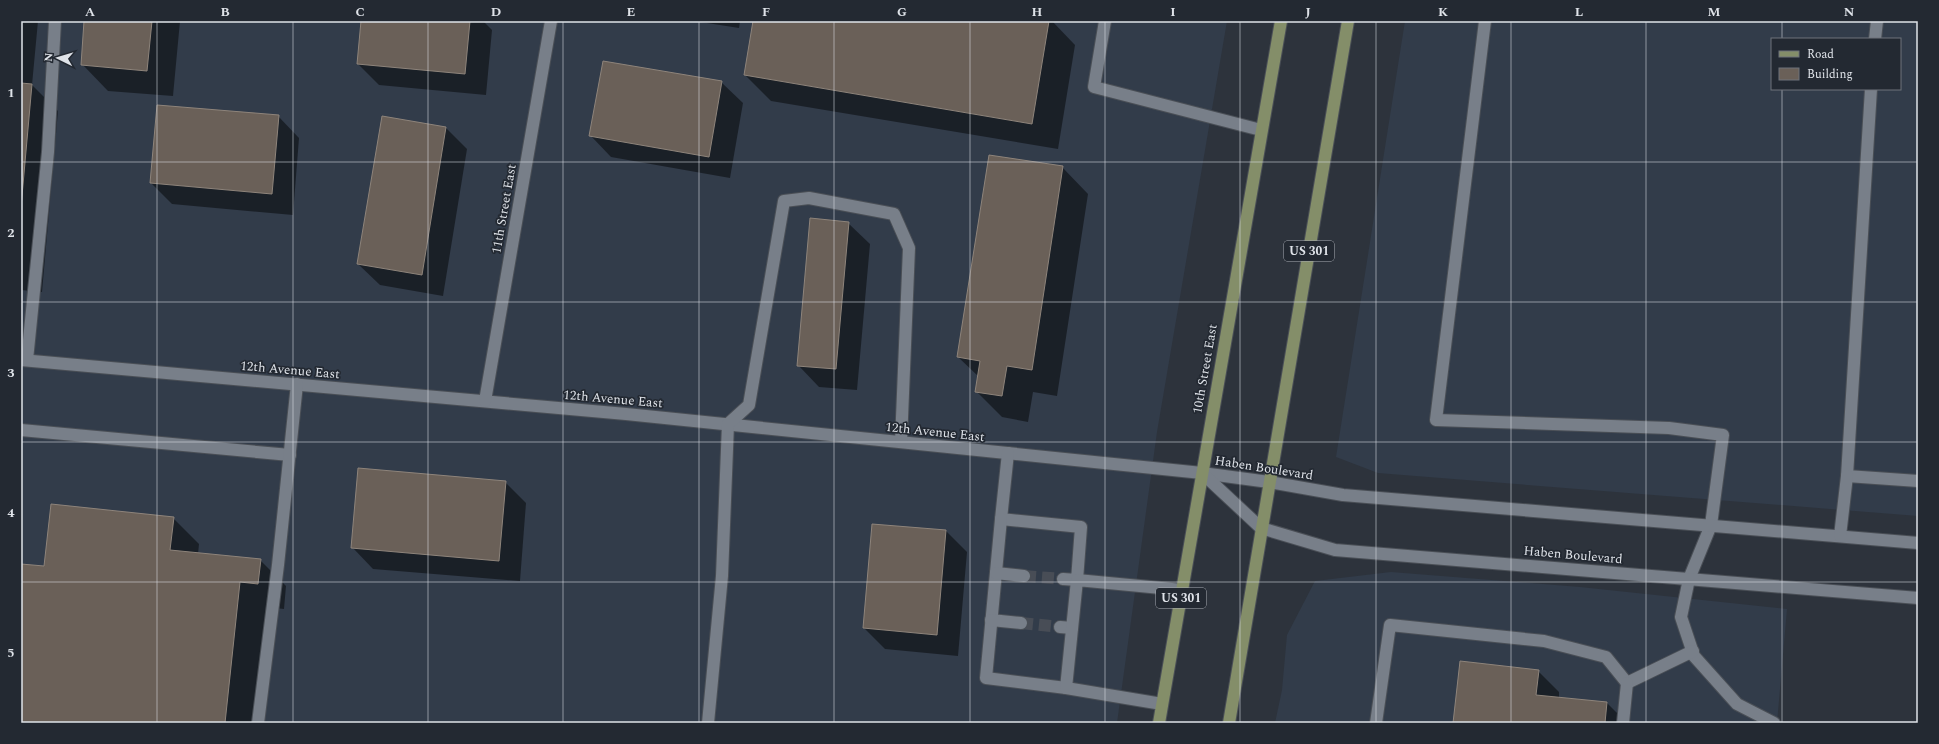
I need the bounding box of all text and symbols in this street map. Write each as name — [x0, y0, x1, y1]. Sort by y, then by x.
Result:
text: A — [85, 2, 95, 22]
text: B — [220, 2, 230, 22]
text: C — [355, 2, 365, 22]
text: D — [491, 2, 501, 22]
text: E — [627, 2, 636, 22]
text: F — [762, 2, 770, 22]
text: G — [897, 2, 907, 22]
text: H — [1032, 2, 1043, 22]
text: I — [1170, 2, 1176, 22]
text: J — [1305, 2, 1311, 22]
text: K — [1438, 2, 1448, 22]
text: L — [1575, 2, 1583, 22]
text: M — [1708, 2, 1721, 22]
text: N — [1844, 2, 1855, 22]
north arrow — [38, 38, 78, 78]
legend — [1771, 38, 1901, 90]
text: Road — [1807, 45, 1834, 64]
text: N — [40, 52, 57, 62]
text: Building — [1807, 65, 1853, 84]
text: 1 — [7, 83, 15, 103]
street label: 11th Street East — [486, 162, 522, 255]
text: 2 — [7, 223, 15, 243]
road number: US 301 — [1284, 241, 1334, 261]
street label: 10th Street East — [1187, 322, 1223, 415]
street label: 12th Avenue East — [240, 356, 341, 384]
text: 3 — [7, 363, 15, 383]
street label: 12th Avenue East — [563, 385, 664, 413]
street label: 12th Avenue East — [884, 417, 986, 447]
street label: Haben Boulevard — [1213, 450, 1315, 486]
text: 4 — [7, 503, 15, 523]
street label: Haben Boulevard — [1523, 541, 1623, 569]
road number: US 301 — [1156, 588, 1206, 608]
text: 5 — [7, 643, 15, 663]

